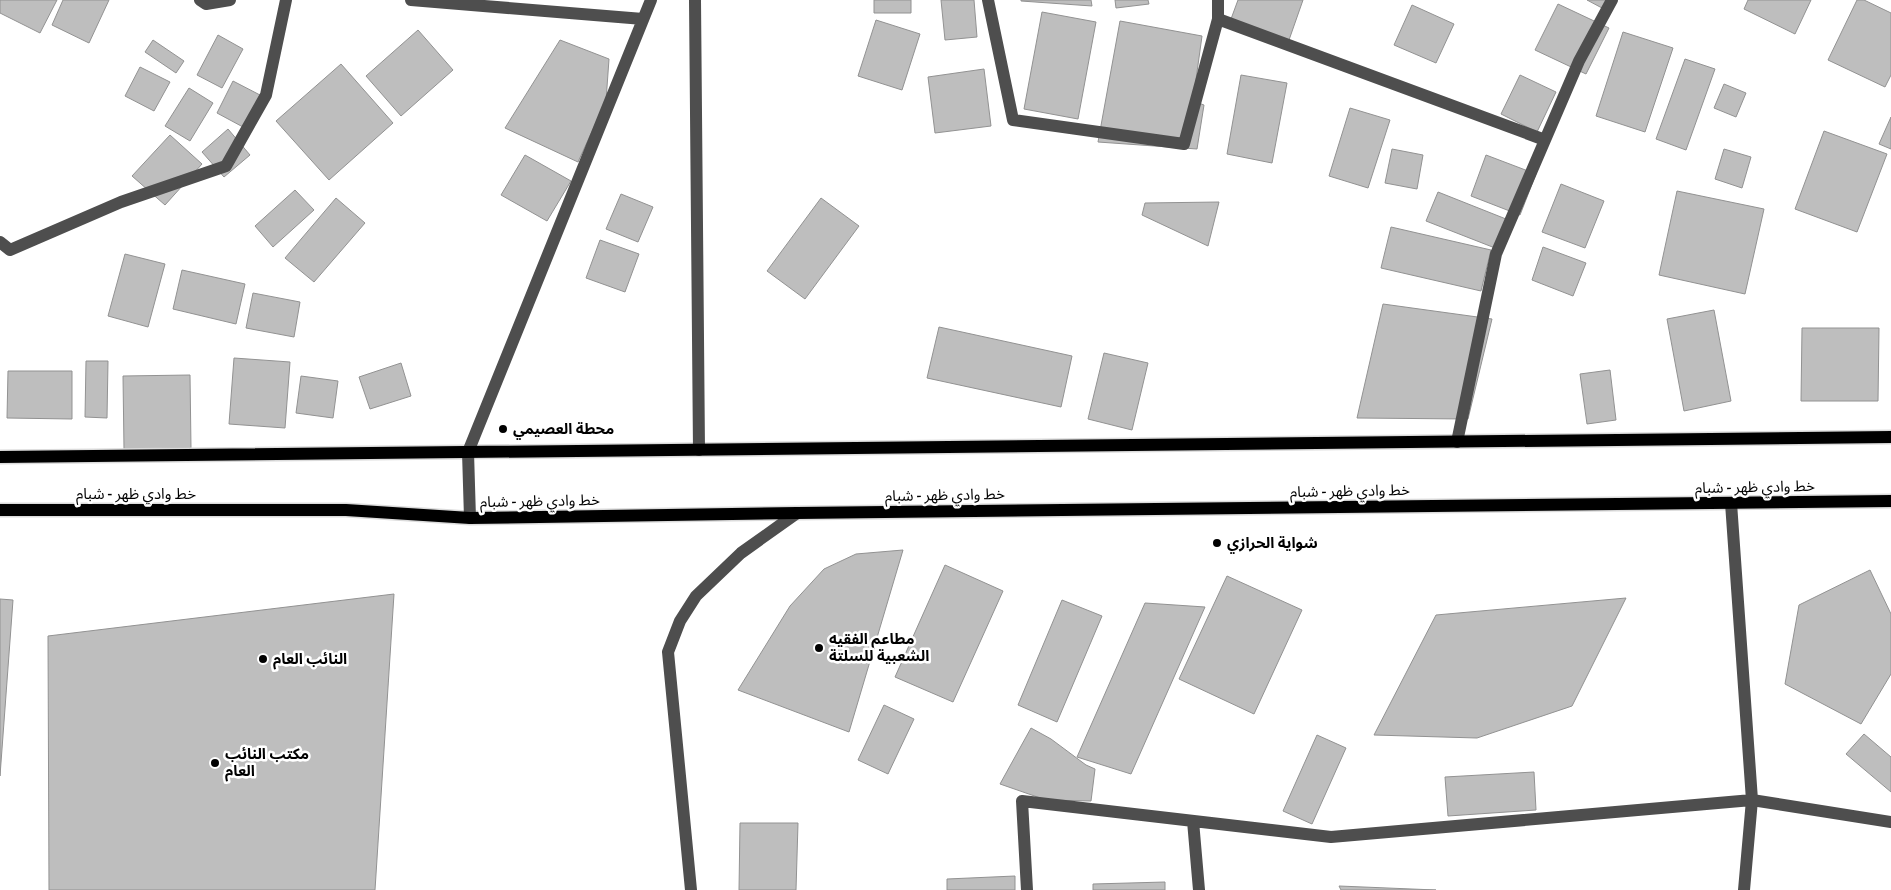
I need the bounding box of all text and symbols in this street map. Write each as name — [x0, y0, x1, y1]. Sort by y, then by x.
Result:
place label: محطة العصيمي — [513, 418, 614, 440]
marker: محطة العصيمي — [497, 423, 509, 435]
street label: خط وادي ظهر - شبام — [1695, 475, 1815, 500]
street label: خط وادي ظهر - شبام — [1290, 479, 1410, 504]
street label: خط وادي ظهر - شبام — [76, 483, 196, 505]
street label: خط وادي ظهر - شبام — [885, 483, 1005, 508]
street label: خط وادي ظهر - شبام — [480, 489, 600, 514]
place label: شواية الحرازي — [1227, 532, 1318, 554]
marker: شواية الحرازي — [1211, 537, 1223, 549]
place label: مطاعم الفقيه الشعبية للسلتة — [829, 628, 929, 666]
marker: مطاعم الفقيه الشعبية للسلتة — [813, 642, 825, 654]
place label: النائب العام — [273, 648, 347, 670]
marker: النائب العام — [257, 653, 269, 665]
place label: مكتب النائب العام — [225, 743, 309, 782]
marker: مكتب النائب العام — [209, 757, 221, 769]

